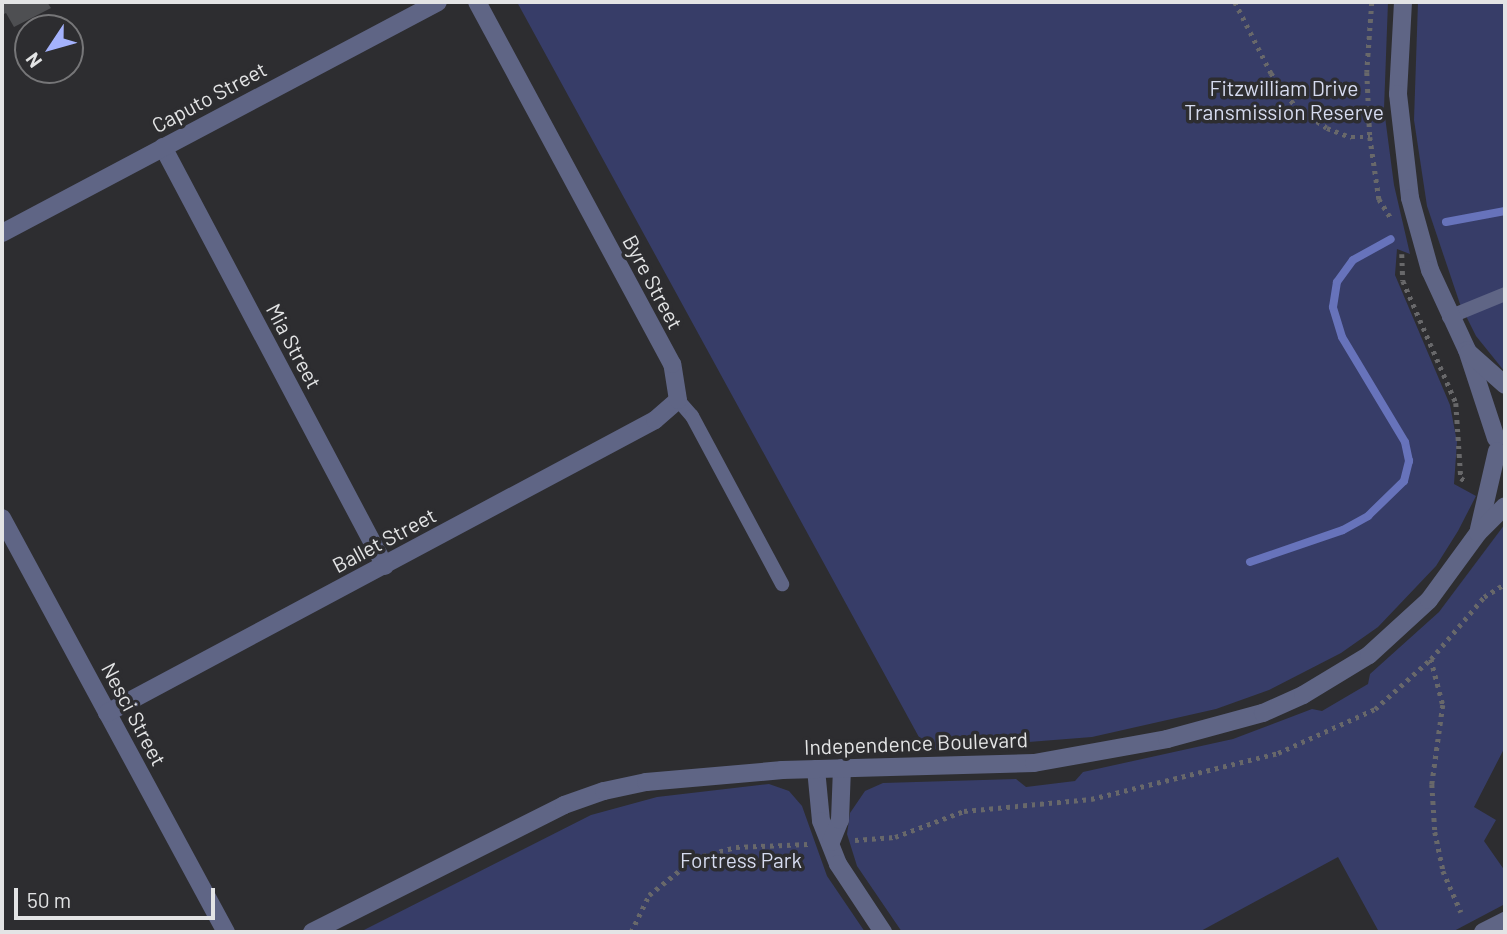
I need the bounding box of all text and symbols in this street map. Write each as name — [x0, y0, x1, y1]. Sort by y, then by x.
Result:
north arrow — [14, 14, 84, 84]
text: N — [20, 49, 46, 72]
street label: Caputo Street — [147, 56, 271, 138]
park label: Fitzwilliam Drive Transmission Reserve — [1184, 75, 1384, 125]
street label: Byre Street — [618, 231, 688, 333]
street label: Mia Street — [261, 299, 327, 393]
street label: Ballet Street — [328, 502, 440, 578]
street label: Nesci Street — [96, 658, 172, 770]
street label: Independence Boulevard — [803, 726, 1029, 760]
park label: Fortress Park — [680, 847, 802, 873]
scale bar — [18, 874, 219, 918]
text: 50 m — [27, 887, 71, 912]

